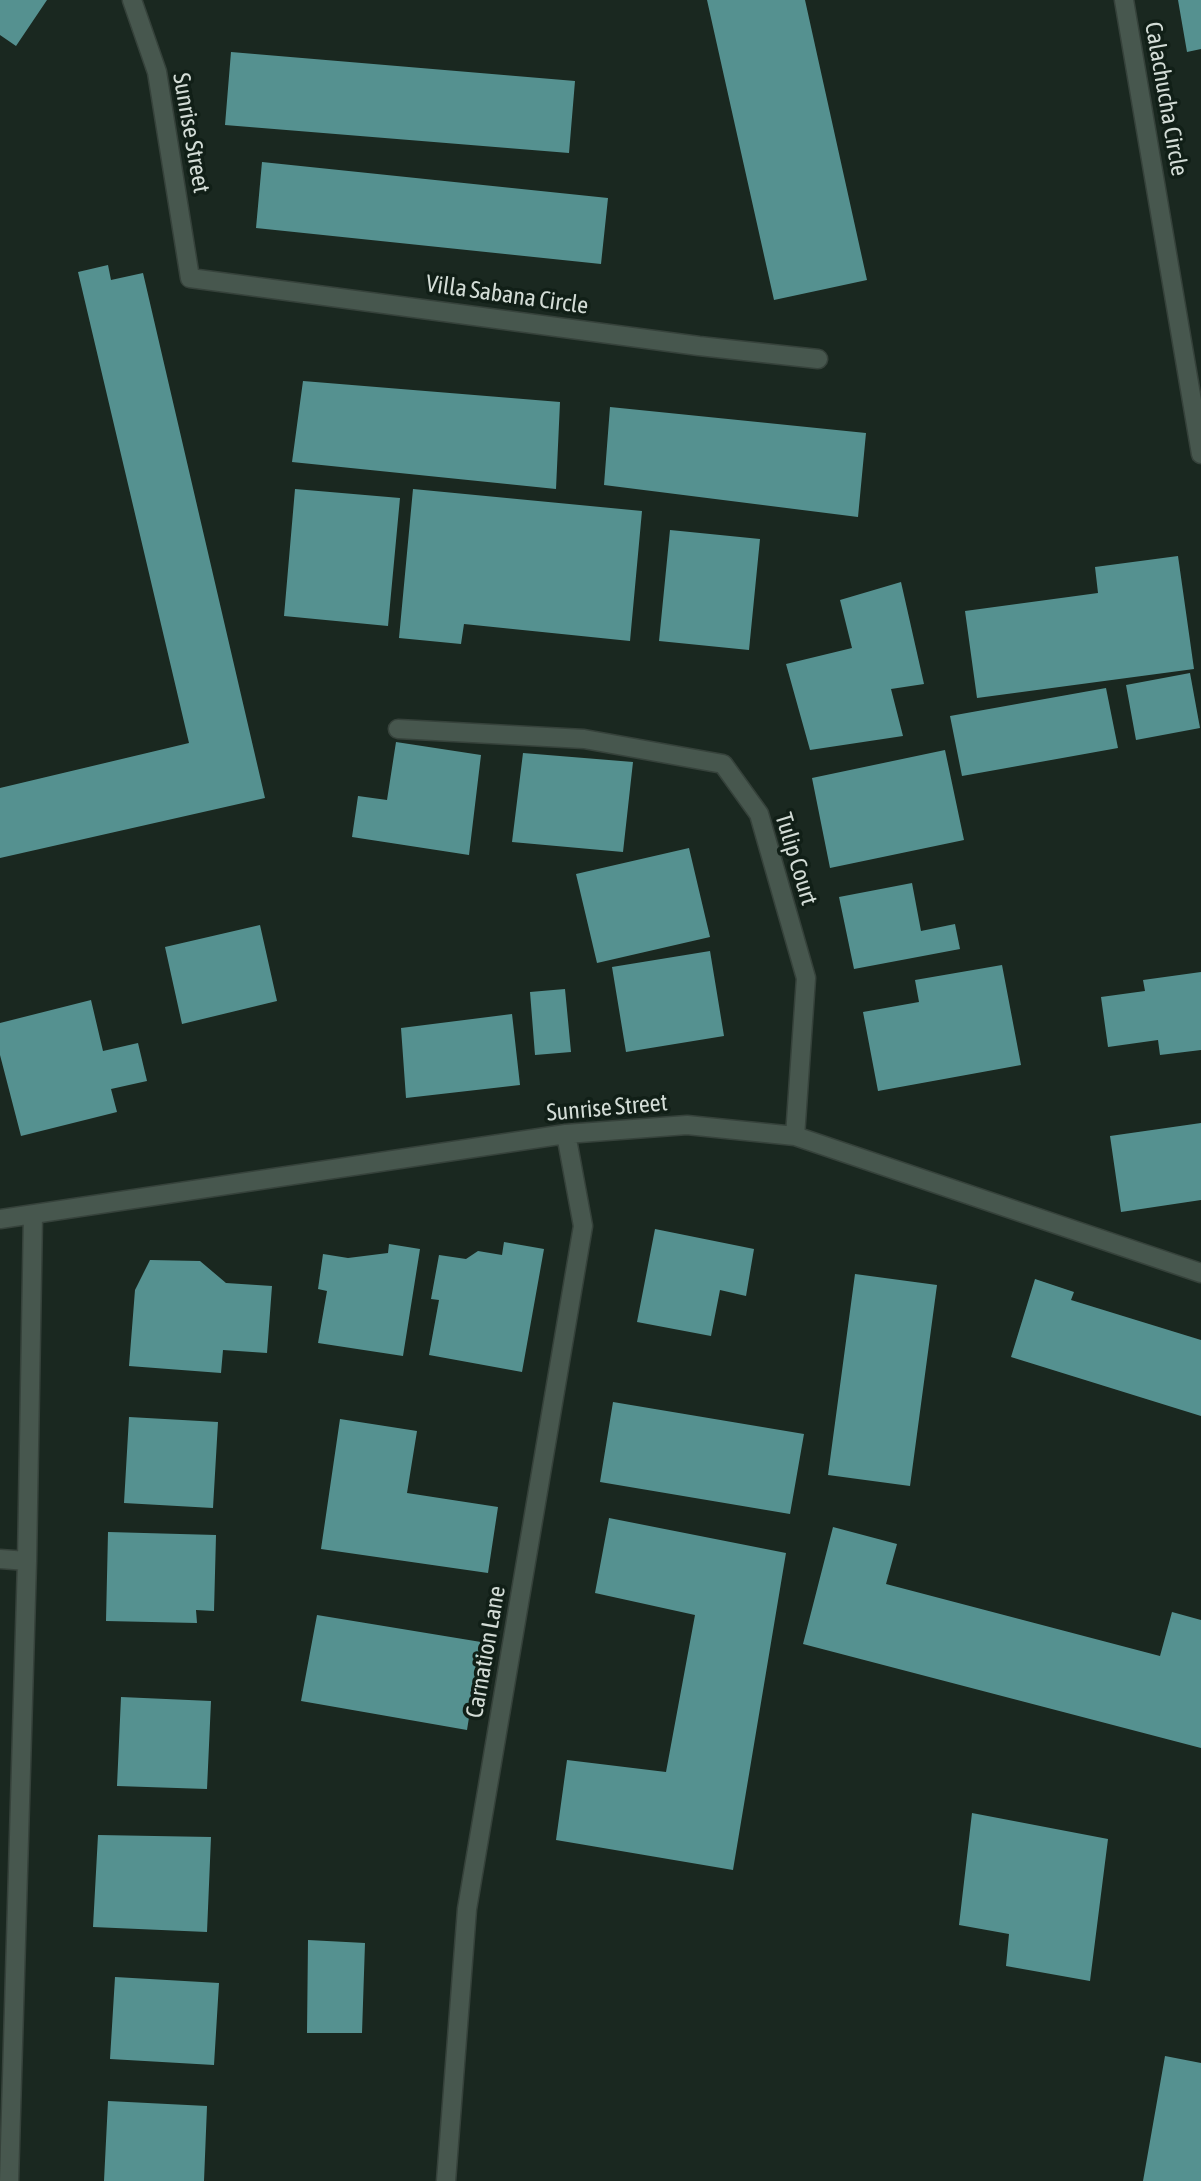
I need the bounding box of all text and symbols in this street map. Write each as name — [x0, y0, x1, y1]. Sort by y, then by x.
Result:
street label: Calachucha Circle — [1138, 20, 1194, 178]
street label: Sunrise Street — [166, 71, 216, 195]
street label: Villa Sabana Circle — [424, 269, 590, 321]
street label: Tulip Court — [768, 809, 824, 909]
street label: Sunrise Street — [545, 1088, 669, 1128]
street label: Carnation Lane — [460, 1584, 512, 1720]

